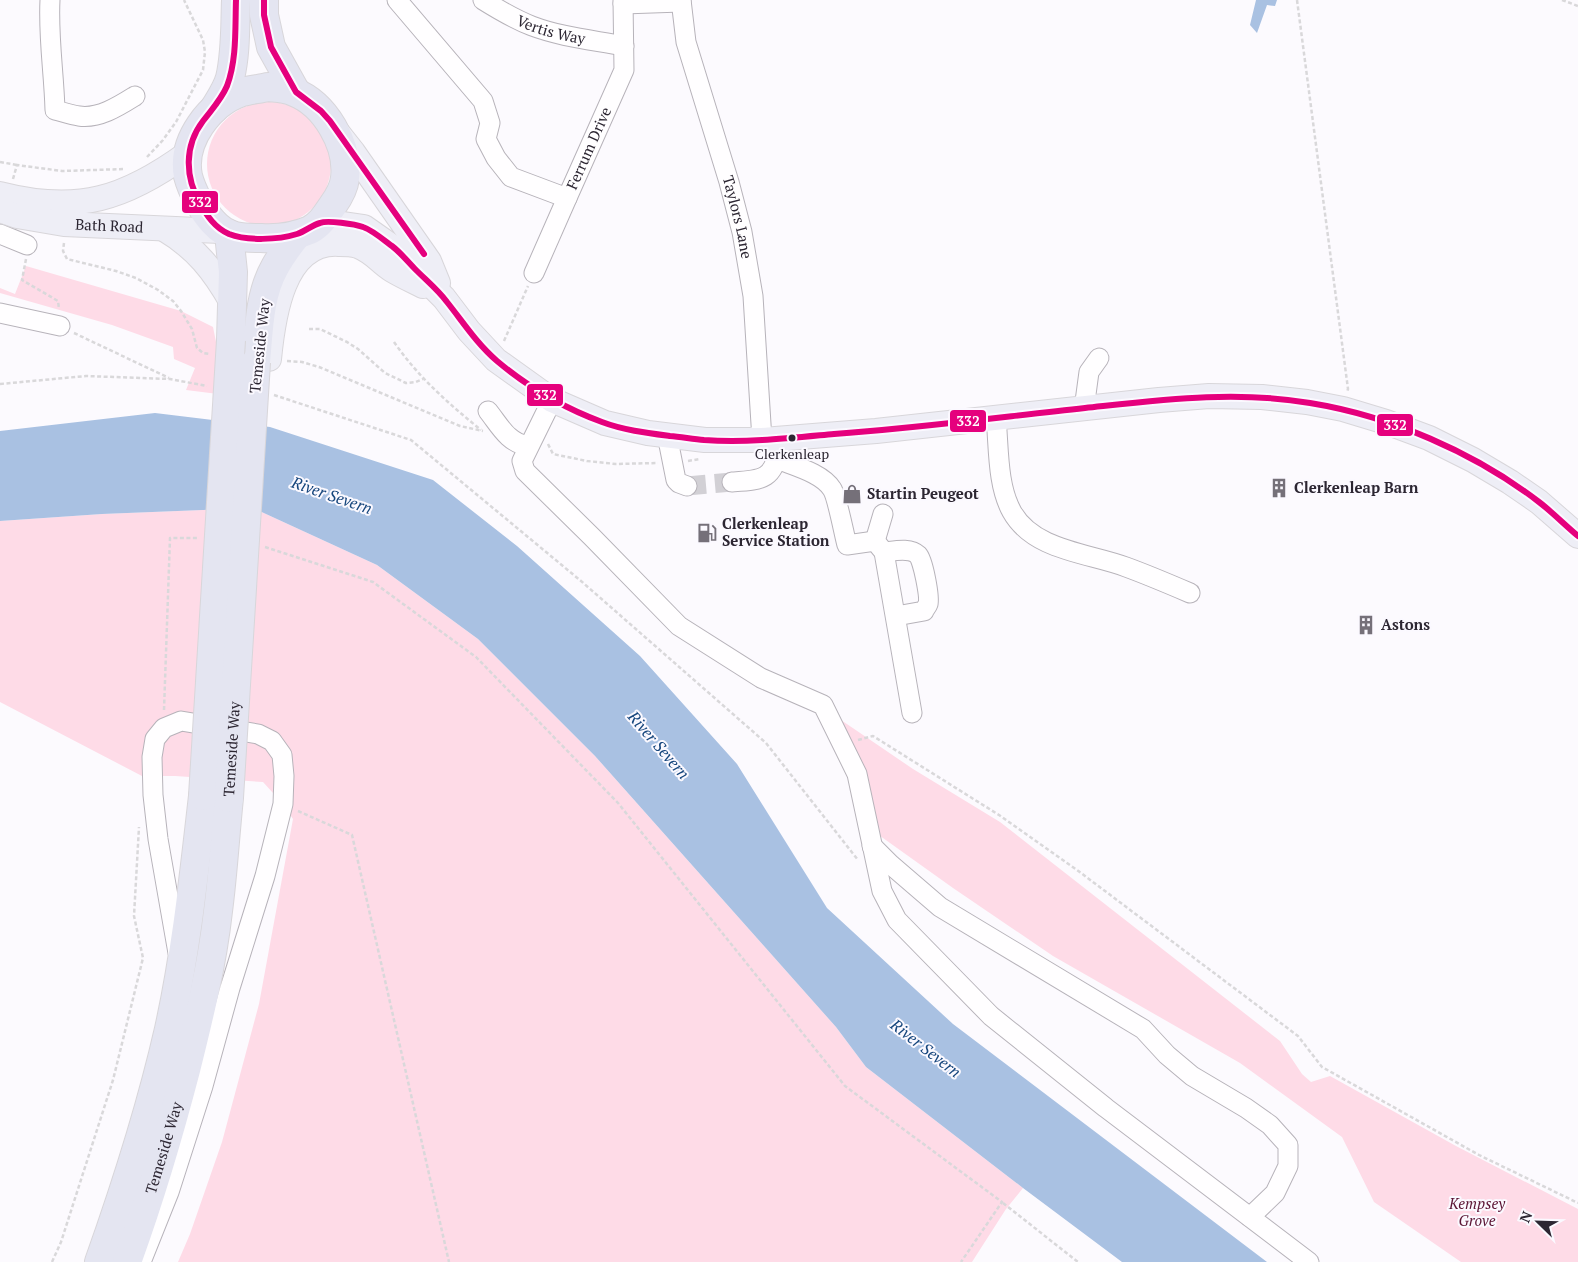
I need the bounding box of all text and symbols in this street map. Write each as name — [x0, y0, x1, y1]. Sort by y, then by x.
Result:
street label: Vertis Way — [514, 10, 587, 48]
street label: Ferrum Drive — [561, 104, 615, 192]
street label: Taylors Lane — [719, 173, 757, 260]
line badge: 332 — [181, 190, 219, 214]
text: 332 — [188, 192, 212, 211]
street label: Bath Road — [75, 214, 144, 237]
street label: Temeside Way — [244, 297, 274, 394]
line badge: 332 — [526, 383, 564, 407]
text: 332 — [533, 385, 557, 404]
line badge: 332 — [949, 409, 987, 433]
text: 332 — [956, 411, 980, 430]
line badge: 332 — [1376, 413, 1414, 437]
text: 332 — [1383, 415, 1407, 434]
marker: Clerkenleap — [787, 433, 797, 443]
place label: Clerkenleap — [755, 444, 829, 463]
water label: River Severn — [288, 471, 375, 519]
building icon: Clerkenleap Barn — [1268, 477, 1290, 499]
place label: Clerkenleap Barn — [1294, 477, 1419, 497]
shop icon: Startin Peugeot — [841, 483, 863, 505]
place label: Startin Peugeot — [867, 483, 979, 503]
place label: Clerkenleap Service Station — [722, 513, 830, 550]
fuel station icon: Clerkenleap Service Station — [696, 522, 718, 544]
building icon: Astons — [1355, 614, 1377, 636]
place label: Astons — [1381, 614, 1430, 634]
street label: Temeside Way — [218, 701, 244, 797]
water label: River Severn — [623, 705, 695, 784]
water label: River Severn — [885, 1013, 966, 1082]
street label: Temeside Way — [140, 1099, 186, 1196]
park label: Kempsey Grove — [1448, 1193, 1506, 1230]
north arrow — [1513, 1197, 1563, 1247]
text: N — [1515, 1208, 1537, 1225]

